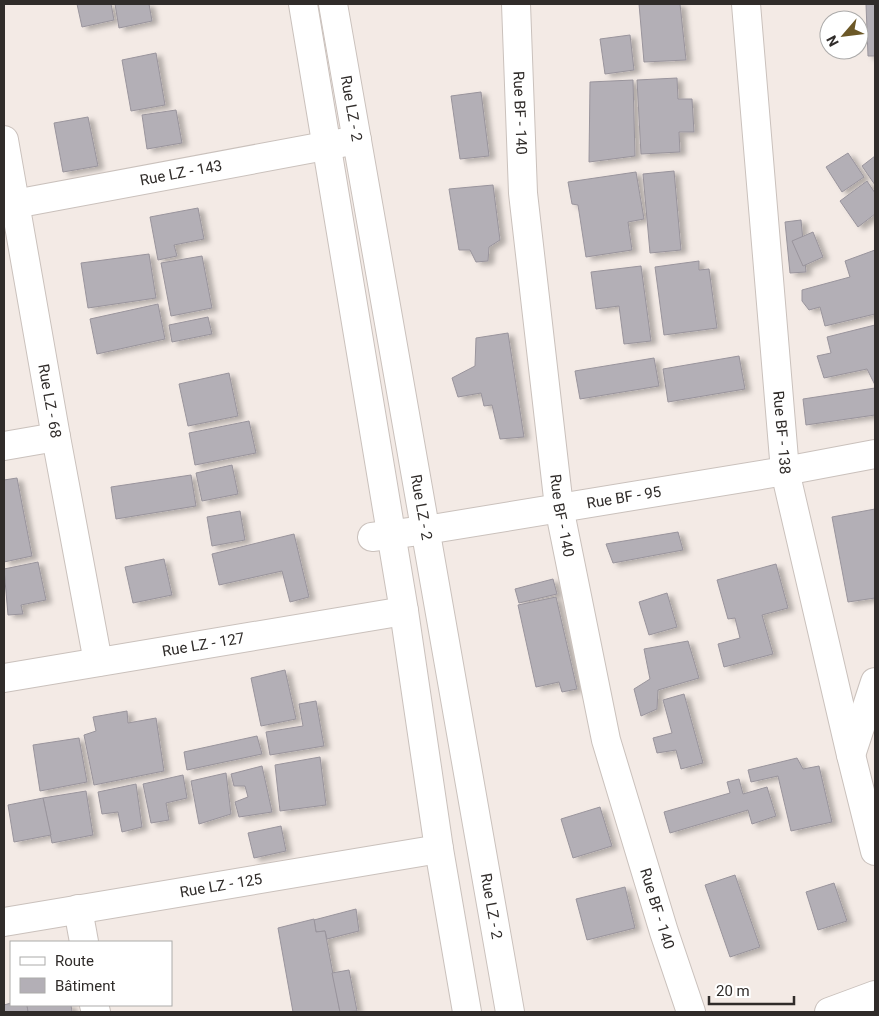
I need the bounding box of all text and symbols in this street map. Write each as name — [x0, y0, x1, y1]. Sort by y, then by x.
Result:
north arrow — [819, 10, 869, 60]
text: N — [823, 33, 842, 49]
street label: Rue BF - 140 — [509, 71, 531, 155]
street label: Rue LZ - 2 — [337, 74, 366, 143]
street label: Rue LZ - 143 — [138, 156, 224, 189]
street label: Rue LZ - 68 — [34, 363, 65, 439]
street label: Rue BF - 138 — [769, 390, 794, 475]
street label: Rue LZ - 2 — [407, 473, 436, 542]
street label: Rue BF - 140 — [546, 473, 578, 559]
street label: Rue BF - 95 — [585, 482, 663, 512]
street label: Rue LZ - 127 — [161, 629, 246, 660]
street label: Rue BF - 140 — [636, 866, 678, 951]
street label: Rue LZ - 125 — [178, 870, 264, 901]
street label: Rue LZ - 2 — [477, 872, 506, 940]
legend — [10, 941, 172, 1006]
text: Route — [55, 952, 94, 970]
scale bar — [709, 974, 794, 1006]
text: Bâtiment — [55, 977, 115, 995]
text: 20 m — [716, 982, 750, 1000]

